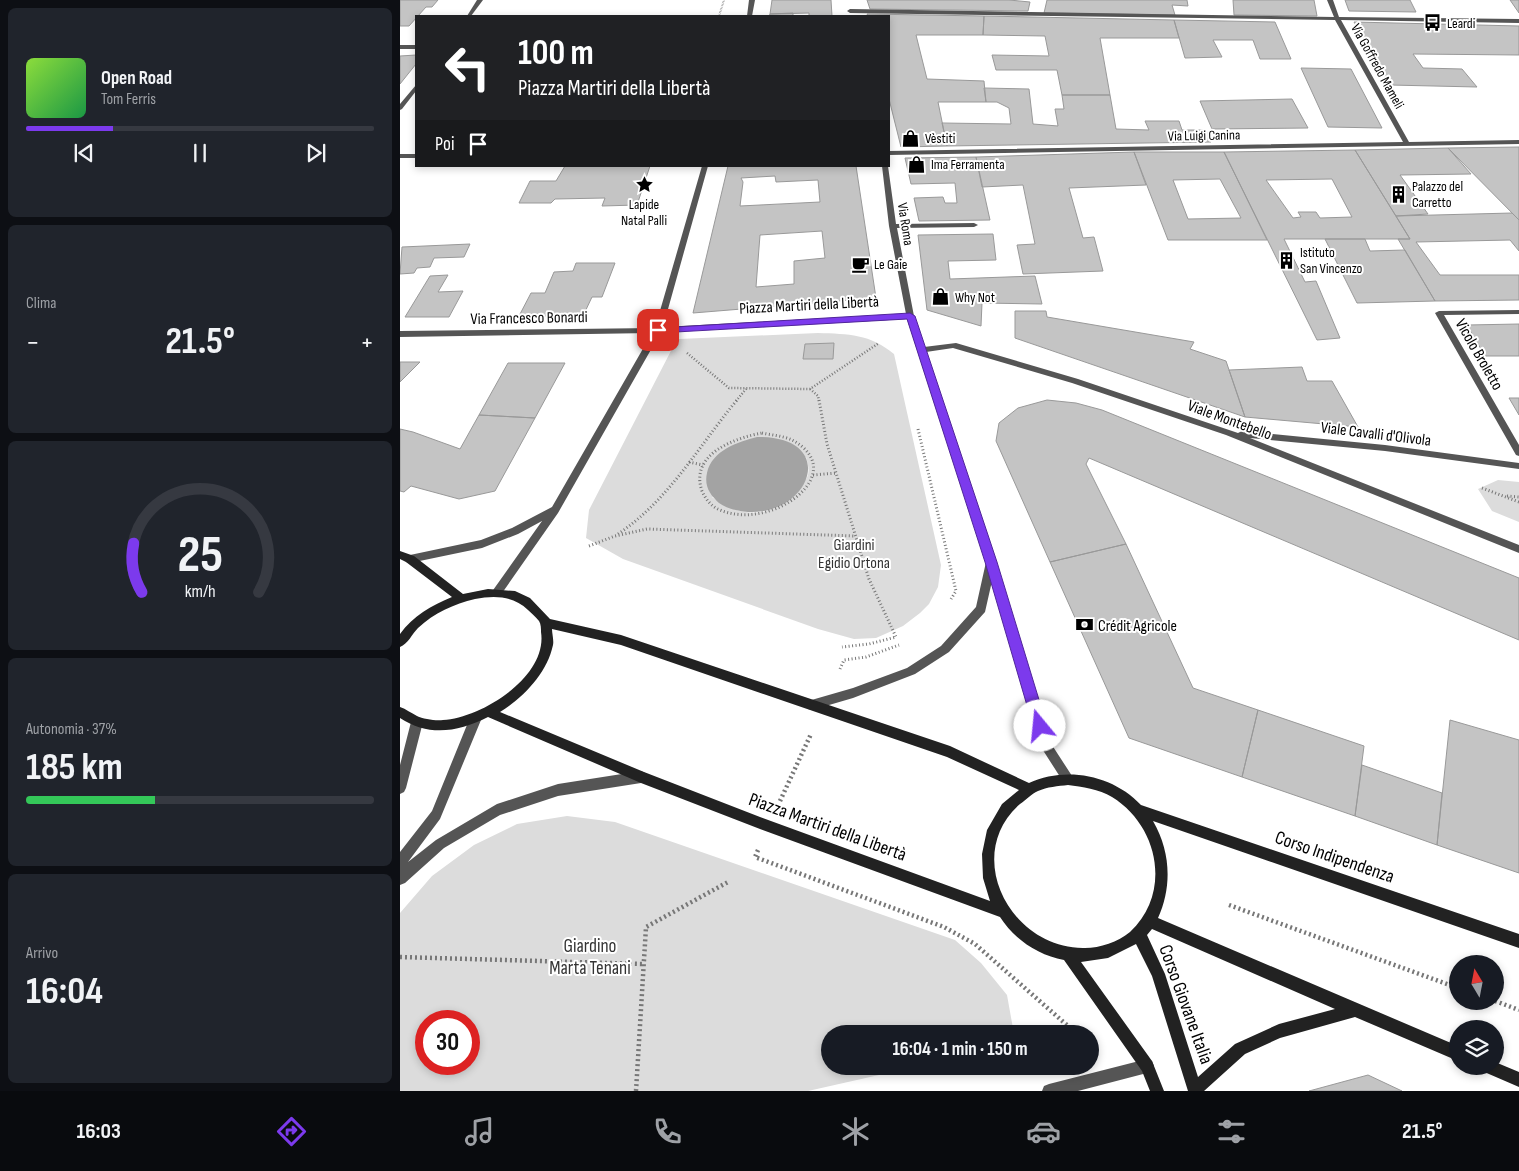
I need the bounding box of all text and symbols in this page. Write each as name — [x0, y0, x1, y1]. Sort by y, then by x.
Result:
bus stop icon: Leardi — [1423, 13, 1443, 33]
place label: Leardi — [1447, 15, 1475, 32]
street label: Via Goffredo Mameli — [1347, 21, 1408, 112]
text: 100 m — [518, 32, 594, 75]
icon: left — [435, 35, 500, 100]
text: Open Road — [101, 67, 172, 90]
text: Piazza Martiri della Libertà — [518, 75, 710, 102]
text: Tom Ferris — [101, 90, 156, 109]
street label: Via Luigi Canina — [1168, 126, 1240, 145]
shop icon: Vèstiti — [901, 128, 921, 148]
icon: arrive — [464, 130, 492, 158]
place label: Vèstiti — [925, 130, 955, 147]
text: Poi — [435, 133, 454, 156]
icon: previous — [70, 139, 98, 167]
icon: pause — [186, 139, 214, 167]
icon: next — [302, 139, 330, 167]
shop icon: Ima Ferramenta — [907, 154, 927, 174]
place label: Ima Ferramenta — [931, 156, 1005, 173]
place icon: Lapide Natal Palli — [634, 174, 654, 194]
place label: Palazzo del Carretto — [1412, 178, 1463, 211]
building icon: Palazzo del Carretto — [1388, 184, 1408, 204]
place label: Lapide Natal Palli — [621, 196, 667, 229]
street label: Via Roma — [894, 202, 917, 247]
place label: Istituto San Vincenzo — [1300, 244, 1362, 277]
building icon: Istituto San Vincenzo — [1276, 250, 1296, 270]
cafe icon: Le Gaie — [850, 254, 870, 274]
place label: Le Gaie — [874, 256, 907, 273]
shop icon: Why Not — [931, 287, 951, 307]
place label: Why Not — [955, 289, 995, 306]
street label: Piazza Martiri della Libertà — [739, 292, 879, 319]
text: Clima — [26, 294, 56, 313]
street label: Via Francesco Bonardi — [470, 308, 588, 329]
pin — [637, 309, 679, 351]
icon: arrive — [644, 316, 672, 344]
street label: Vicolo Broletto — [1451, 316, 1507, 394]
text: 21.5° — [165, 319, 235, 364]
text: − — [26, 326, 40, 359]
text: + — [360, 326, 374, 359]
street label: Viale Montebello — [1185, 396, 1274, 444]
street label: Viale Cavalli d'Olivola — [1320, 418, 1432, 451]
text: 25 — [177, 524, 223, 587]
park label: Giardini Egidio Ortona — [818, 536, 890, 573]
text: km/h — [185, 581, 215, 602]
bank icon: Crédit Agricole — [1074, 615, 1094, 635]
place label: Crédit Agricole — [1098, 617, 1177, 636]
position arrow — [1013, 699, 1065, 751]
text: Autonomia · 37% — [26, 720, 117, 739]
text: 185 km — [26, 745, 123, 790]
street label: Piazza Martiri della Libertà — [745, 788, 910, 867]
street label: Corso Indipendenza — [1272, 826, 1397, 889]
park label: Giardino Marta Tenani — [549, 935, 631, 980]
street label: Corso Giovane Italia — [1153, 942, 1218, 1067]
text: Arrivo — [26, 944, 58, 963]
north arrow — [1449, 955, 1504, 1010]
map controls — [1449, 955, 1504, 1075]
text: 16:04 — [26, 969, 103, 1014]
speed limit sign: 30 — [415, 1010, 480, 1075]
button: layers — [1449, 1020, 1504, 1075]
text: 16:04 · 1 min · 150 m — [892, 1038, 1028, 1061]
icon: directions — [274, 1114, 309, 1149]
icon: music — [462, 1114, 497, 1149]
icon: phone — [650, 1114, 685, 1149]
icon: climate — [838, 1114, 873, 1149]
icon: car — [1026, 1114, 1061, 1149]
icon: filters — [1214, 1114, 1249, 1149]
text: 16:03 — [77, 1118, 121, 1145]
text: 21.5° — [1402, 1118, 1442, 1145]

